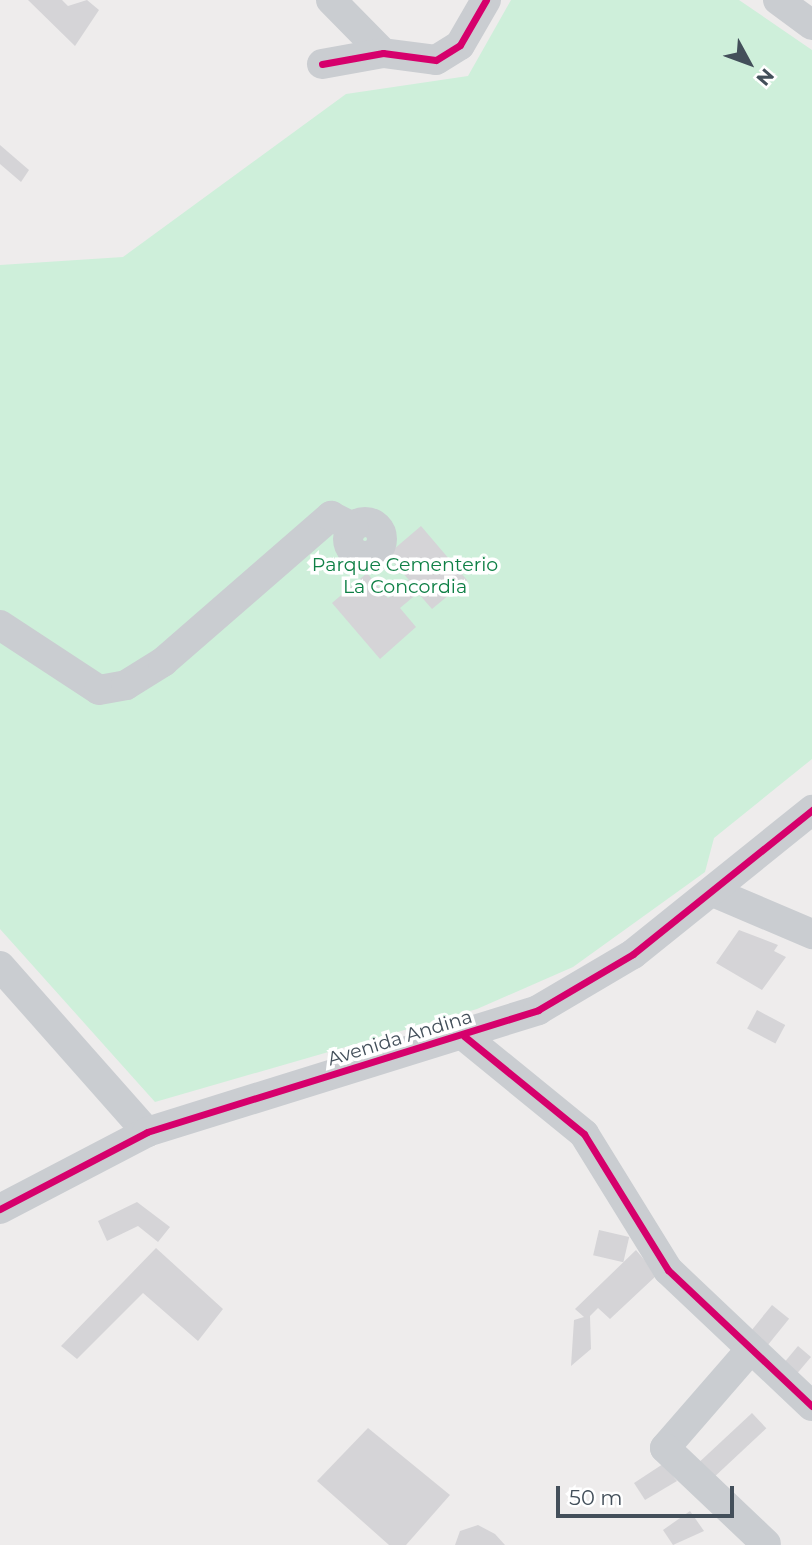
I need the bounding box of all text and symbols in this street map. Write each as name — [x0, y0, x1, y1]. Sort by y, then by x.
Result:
north arrow — [714, 28, 784, 98]
text: N — [752, 64, 779, 90]
park label: Parque Cementerio La Concordia — [312, 554, 498, 598]
street label: Avenida Andina — [325, 1005, 475, 1071]
scale bar — [560, 1472, 738, 1516]
text: 50 m — [569, 1485, 623, 1510]

